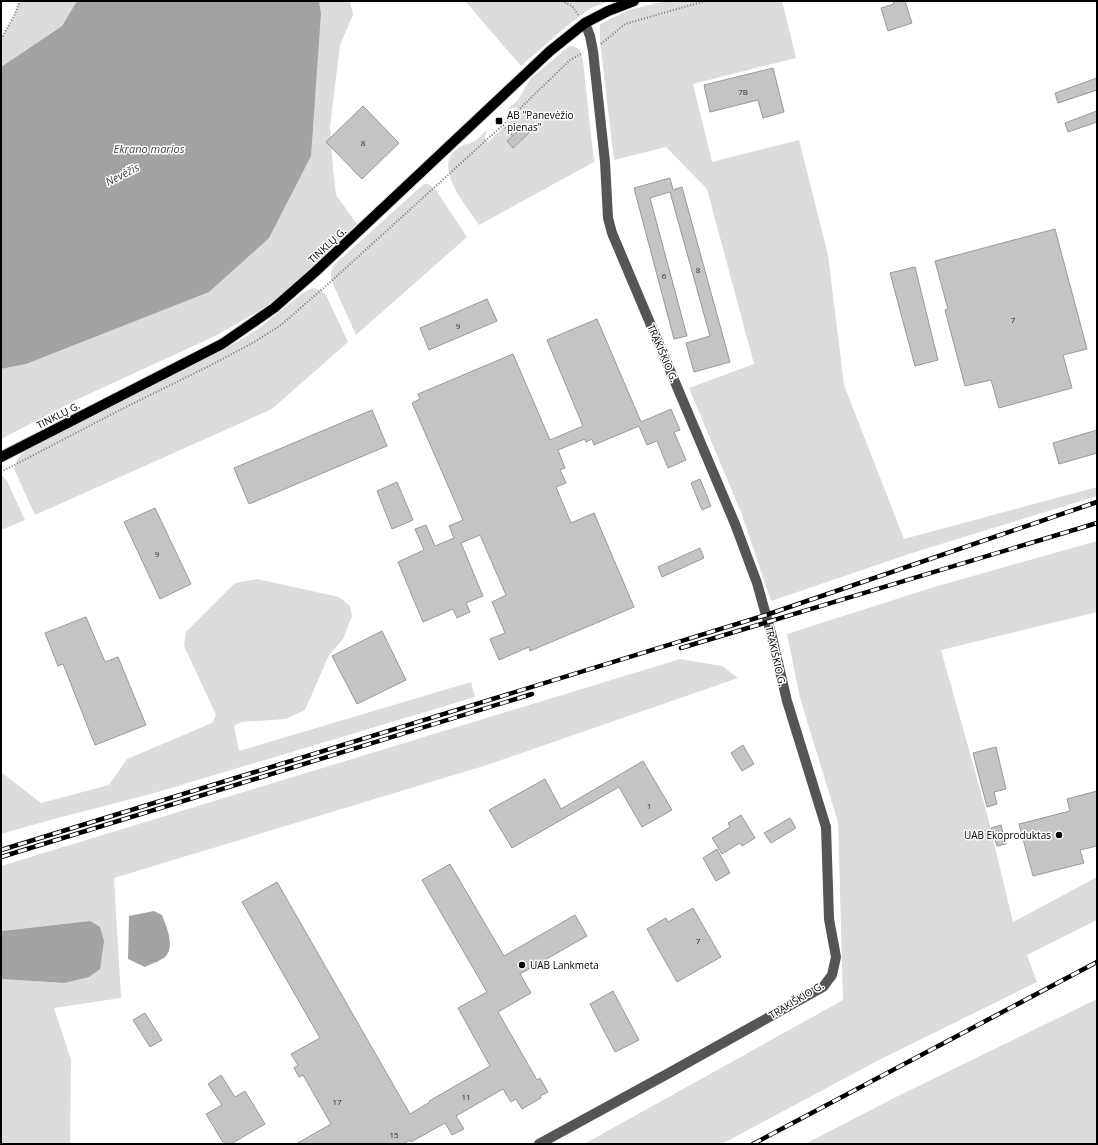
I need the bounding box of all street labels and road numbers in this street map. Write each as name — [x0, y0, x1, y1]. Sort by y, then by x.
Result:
street label: TINKLŲ G. — [305, 224, 349, 266]
street label: TRAKIŠKIO G. — [645, 322, 681, 384]
street label: TINKLŲ G. — [34, 398, 82, 432]
street label: TRAKIŠKIO G. — [762, 624, 790, 688]
street label: TRAKIŠKIO G. — [766, 978, 826, 1022]

